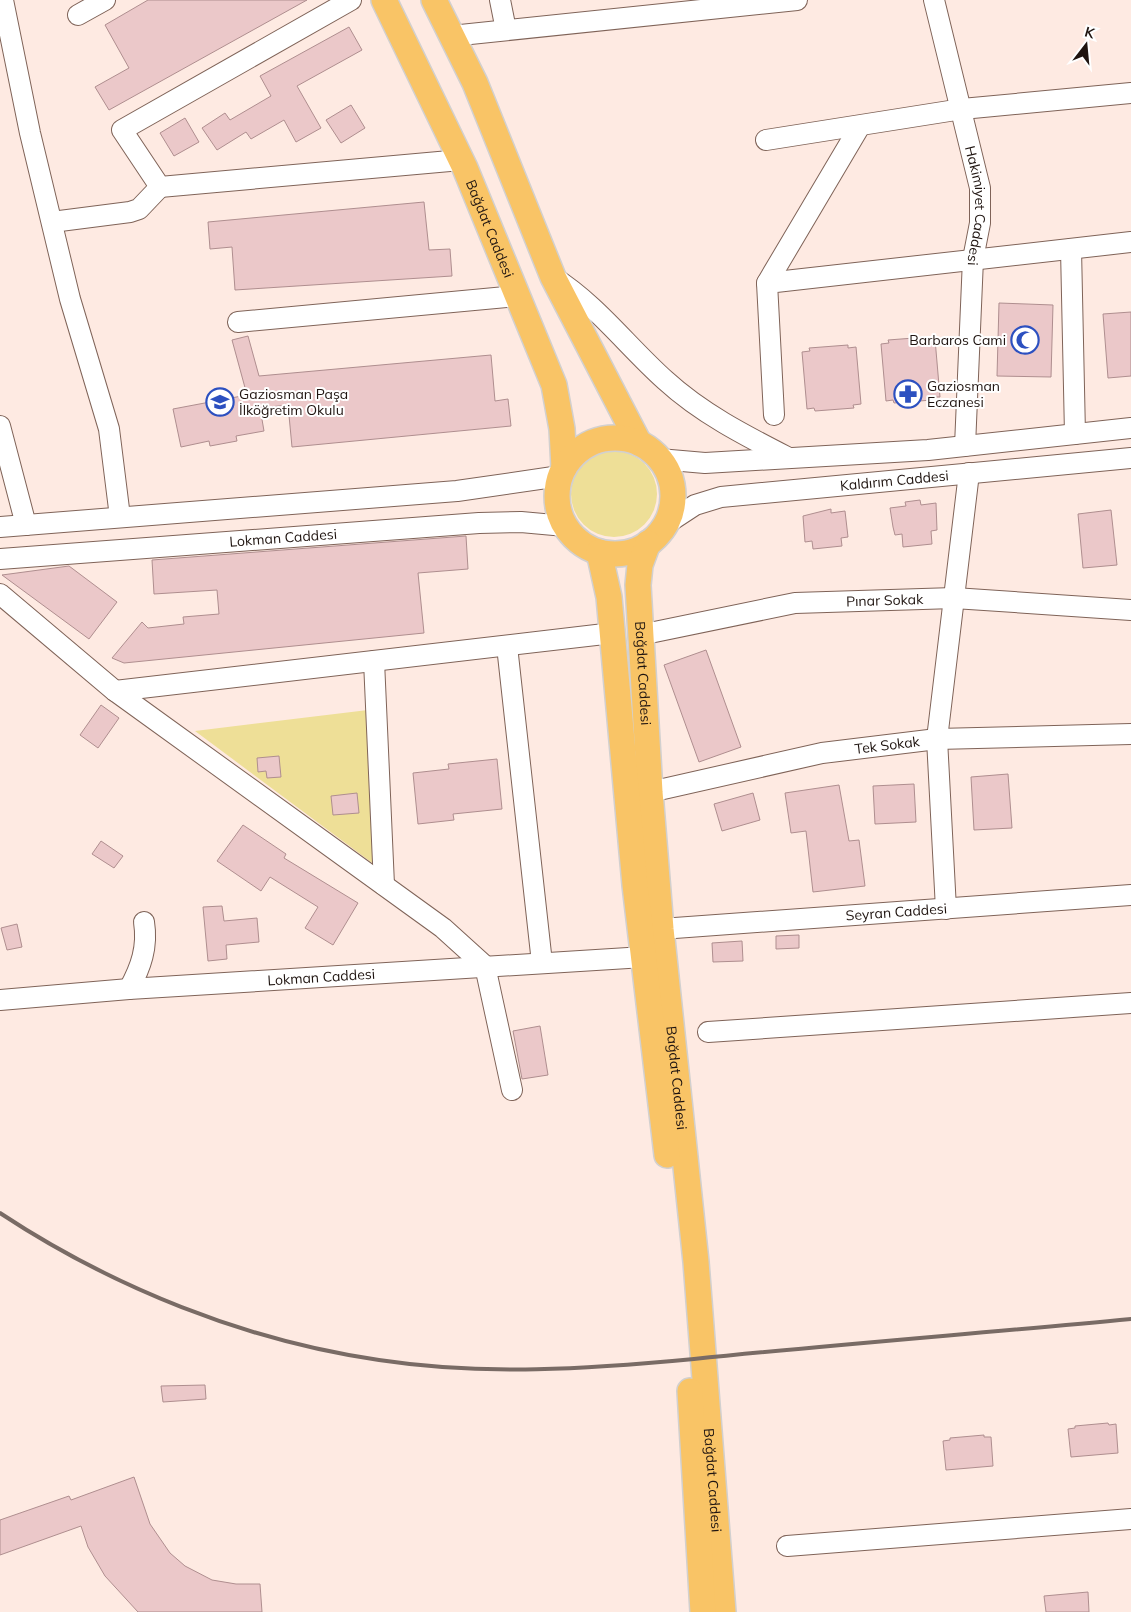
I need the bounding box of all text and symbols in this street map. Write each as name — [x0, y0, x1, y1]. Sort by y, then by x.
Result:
north arrow — [1061, 20, 1111, 70]
text: K — [1083, 23, 1097, 43]
street label: Hakimiyet Caddesi — [961, 144, 989, 266]
street label: Bağdat Caddesi — [462, 177, 518, 280]
mosque icon: Barbaros Cami — [1010, 325, 1040, 355]
place label: Barbaros Cami — [909, 331, 1006, 349]
place label: Gaziosman Eczanesi — [927, 377, 1000, 411]
pharmacy icon: Gaziosman Eczanesi — [893, 379, 923, 409]
place label: Gaziosman Paşa İlköğretim Okulu — [239, 385, 348, 419]
school or university icon: Gaziosman Paşa İlköğretim Okulu — [205, 387, 235, 417]
street label: Kaldırım Caddesi — [839, 466, 950, 495]
street label: Lokman Caddesi — [229, 525, 338, 551]
street label: Pınar Sokak — [846, 590, 924, 610]
street label: Bağdat Caddesi — [631, 621, 655, 726]
street label: Tek Sokak — [854, 732, 921, 758]
street label: Seyran Caddesi — [845, 899, 948, 925]
street label: Lokman Caddesi — [267, 965, 376, 989]
street label: Bağdat Caddesi — [662, 1025, 691, 1131]
street label: Bağdat Caddesi — [700, 1428, 726, 1533]

